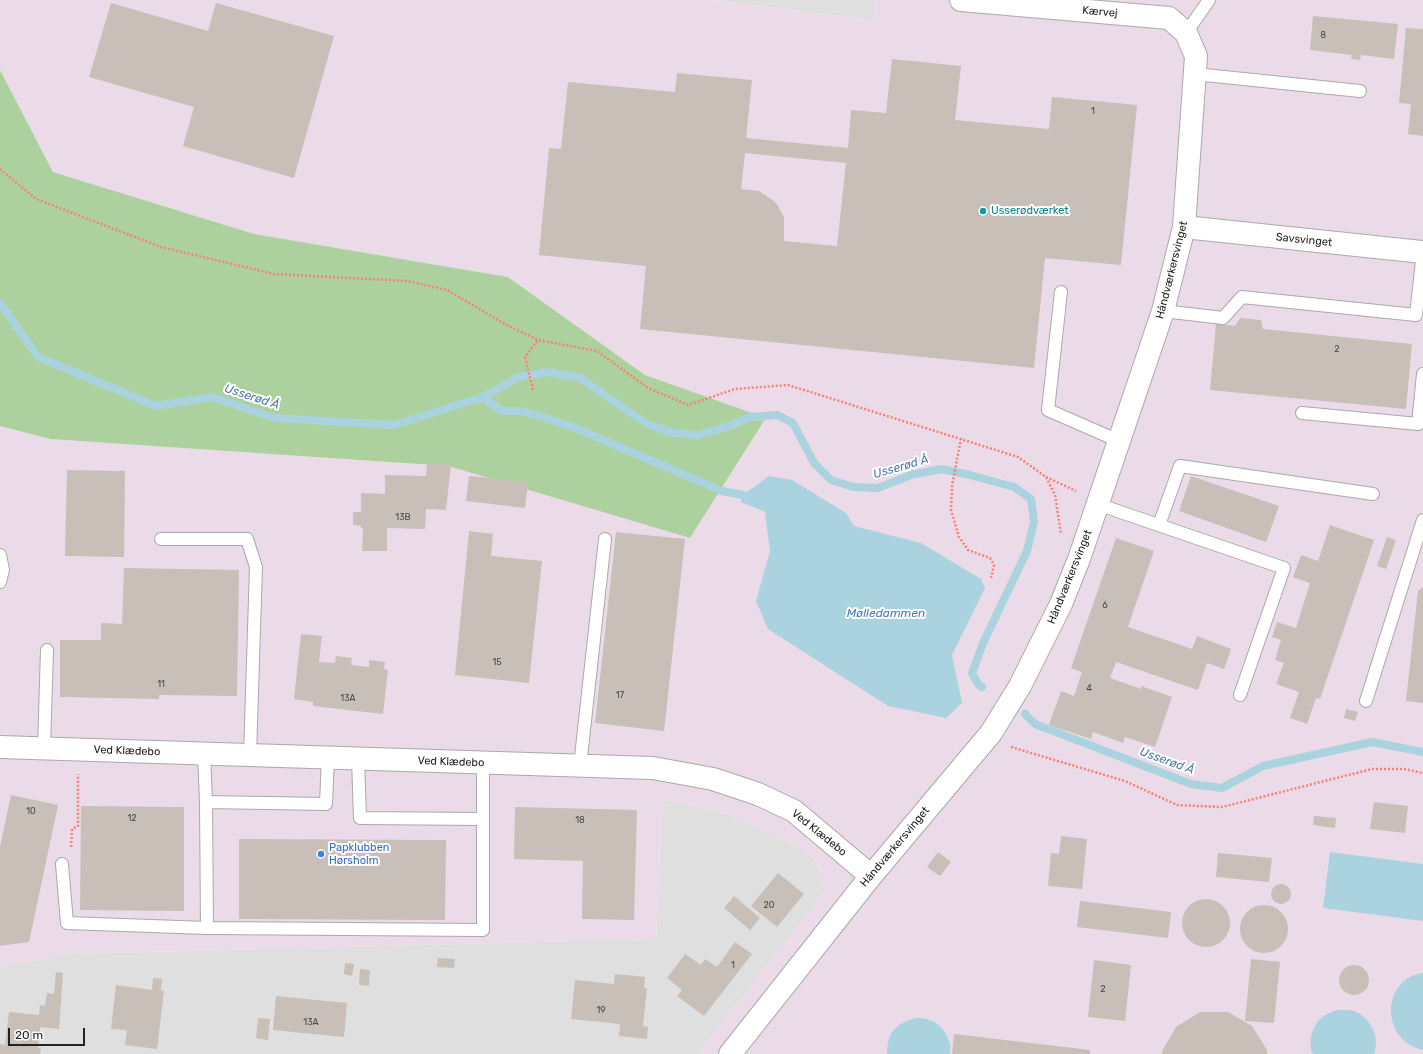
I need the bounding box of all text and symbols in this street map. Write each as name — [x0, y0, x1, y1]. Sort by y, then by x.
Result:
street label: Kærvej — [1082, 4, 1118, 20]
house number: 8 — [1320, 30, 1326, 40]
house number: 1 — [1091, 106, 1095, 116]
place label: Usserødværket — [991, 204, 1069, 218]
marker: Usserødværket — [978, 206, 988, 216]
street label: Håndværkersvinget — [1153, 220, 1191, 320]
street label: Savsvinget — [1275, 230, 1333, 250]
house number: 2 — [1334, 344, 1340, 354]
water label: Usserød Å — [223, 381, 281, 413]
water label: Usserød Å — [872, 452, 930, 482]
house number: 13B — [395, 512, 411, 522]
street label: Håndværkersvinget — [1045, 528, 1095, 626]
house number: 6 — [1102, 600, 1108, 610]
water label: Mølledammen — [847, 607, 925, 621]
house number: 15 — [492, 657, 502, 667]
house number: 11 — [157, 679, 165, 689]
house number: 4 — [1086, 683, 1092, 693]
house number: 17 — [616, 690, 624, 700]
house number: 13A — [340, 693, 356, 703]
street label: Ved Klædebo — [93, 743, 161, 759]
water label: Usserød Å — [1138, 745, 1196, 777]
street label: Ved Klædebo — [417, 754, 485, 770]
street label: Håndværkersvinget — [858, 804, 932, 890]
house number: 10 — [26, 806, 36, 816]
street label: Ved Klædebo — [789, 807, 849, 859]
house number: 12 — [127, 813, 137, 823]
house number: 18 — [575, 815, 585, 825]
place label: Papklubben Hørsholm — [329, 841, 389, 867]
marker: Papklubben Hørsholm — [316, 849, 326, 859]
house number: 20 — [764, 900, 774, 910]
house number: 1 — [731, 960, 735, 970]
house number: 2 — [1100, 984, 1106, 994]
house number: 19 — [596, 1005, 606, 1015]
house number: 13A — [303, 1017, 319, 1027]
scale bar — [10, 1020, 87, 1046]
text: 20 m — [15, 1028, 43, 1042]

